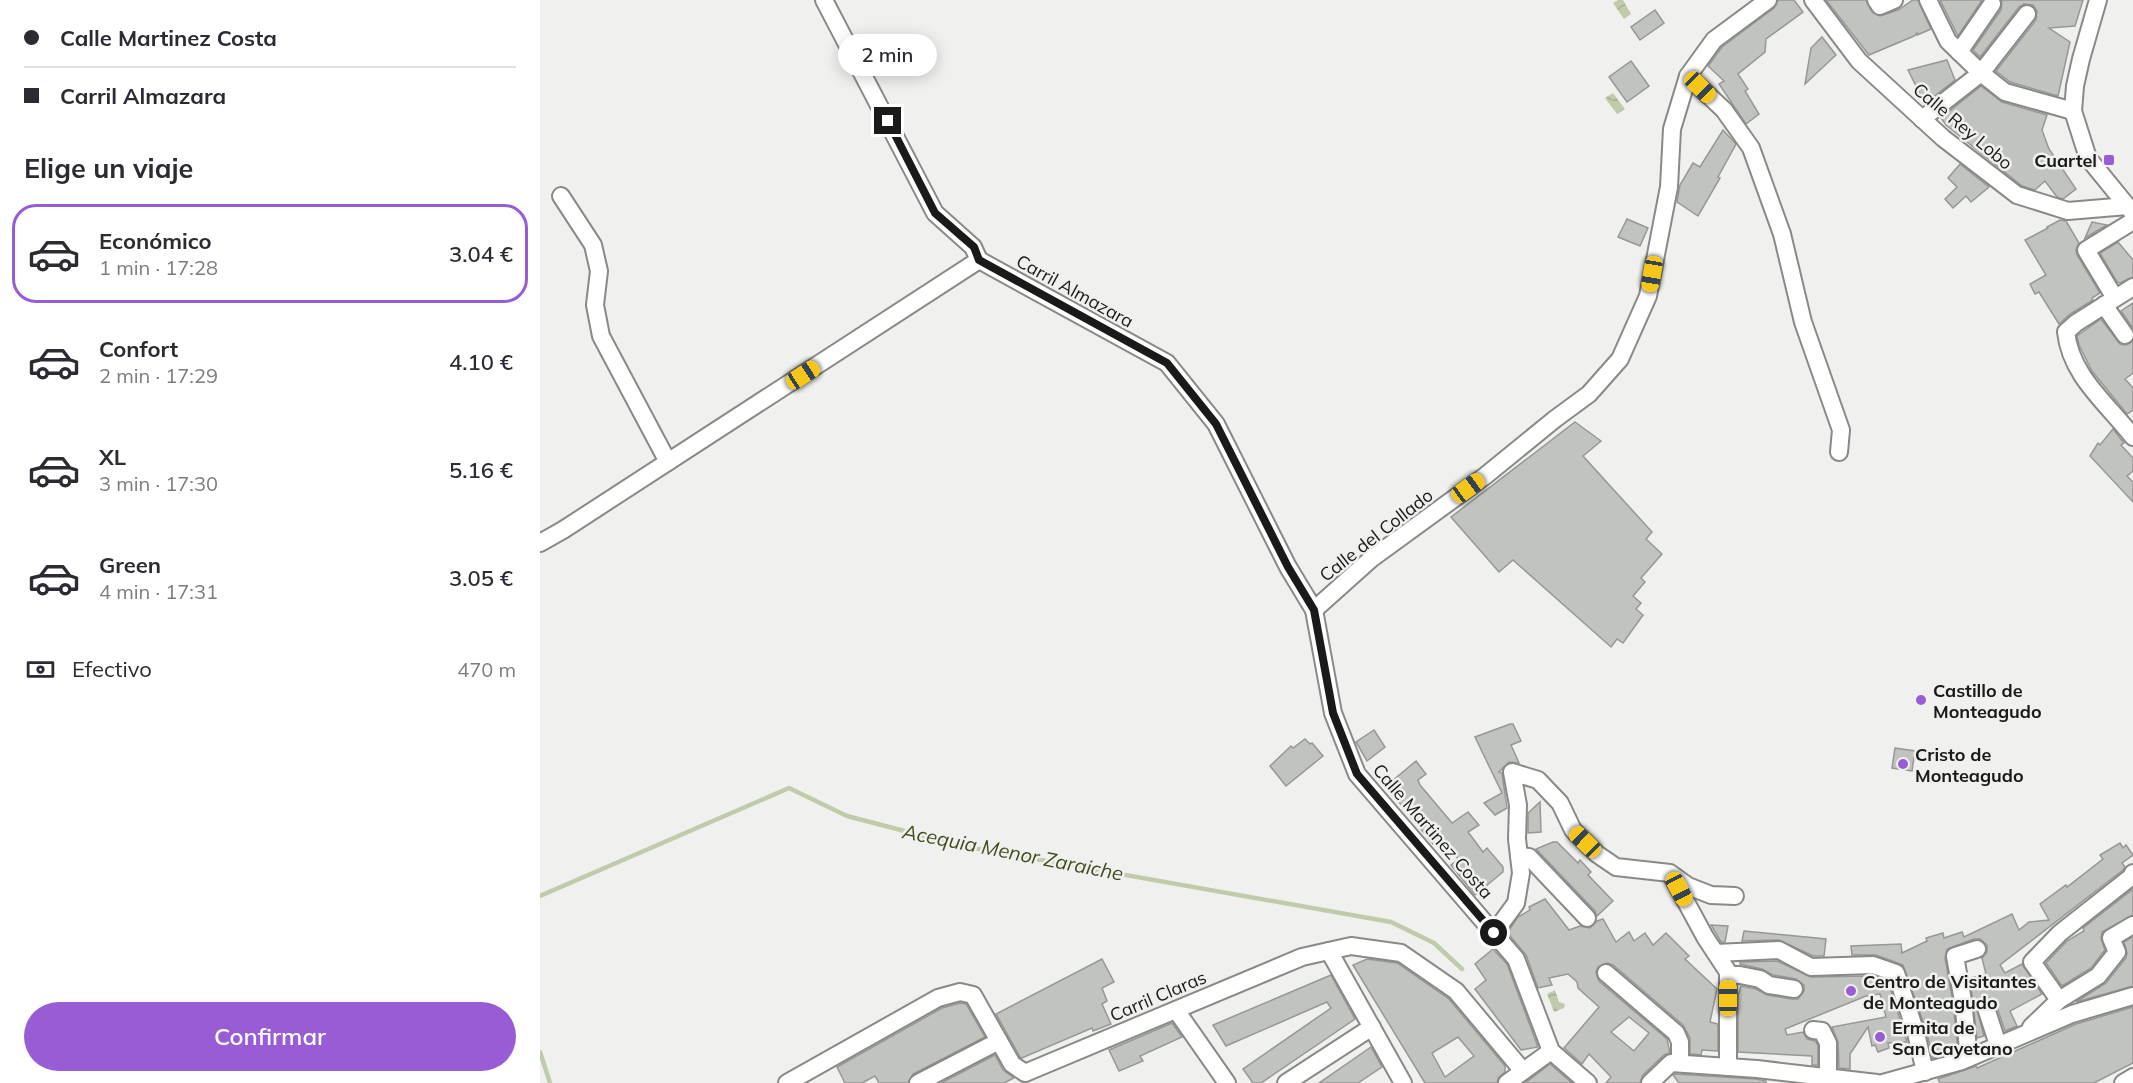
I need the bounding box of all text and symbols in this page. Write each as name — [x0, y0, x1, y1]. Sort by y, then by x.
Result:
text: Calle Martinez Costa — [60, 24, 277, 52]
callout: 2 min — [838, 34, 938, 76]
text: 2 min — [862, 42, 913, 67]
car — [1681, 68, 1719, 106]
street label: Calle Rey Lobo — [1908, 78, 2018, 174]
text: Carril Almazara — [60, 82, 226, 110]
route end — [874, 107, 901, 134]
place label: Cuartel — [2034, 149, 2097, 172]
text: Elige un viaje — [24, 151, 193, 185]
marker: Cuartel — [2102, 153, 2116, 167]
icon: car — [27, 227, 81, 281]
text: Económico — [99, 227, 212, 255]
text: 3.04 € — [449, 240, 513, 268]
street label: Carril Almazara — [1012, 249, 1138, 333]
text: 1 min · 17:28 — [99, 255, 218, 280]
car — [1640, 255, 1664, 293]
icon: car — [27, 335, 81, 389]
text: Confort — [99, 335, 178, 363]
text: 4.10 € — [449, 348, 513, 376]
car — [783, 358, 823, 392]
text: 2 min · 17:29 — [99, 363, 218, 388]
icon: car — [27, 443, 81, 497]
text: XL — [99, 443, 126, 471]
text: 5.16 € — [449, 456, 513, 484]
car — [1448, 470, 1488, 506]
text: 3 min · 17:30 — [99, 471, 218, 496]
street label: Calle del Collado — [1315, 484, 1437, 586]
icon: car — [27, 551, 81, 605]
text: Green — [99, 551, 161, 579]
text: 3.05 € — [449, 564, 513, 592]
text: 4 min · 17:31 — [99, 579, 218, 604]
icon: cash — [24, 653, 57, 686]
text: Efectivo — [72, 655, 152, 683]
text: 470 m — [457, 657, 516, 682]
place label: Castillo de Monteagudo — [1933, 679, 2042, 723]
marker: Castillo de Monteagudo — [1914, 693, 1928, 707]
place label: Cristo de Monteagudo — [1915, 743, 2024, 787]
marker: Cristo de Monteagudo — [1896, 757, 1910, 771]
street label: Calle Martinez Costa — [1368, 759, 1498, 903]
water label: Acequia Menor Zaraiche — [899, 818, 1126, 886]
car — [1566, 823, 1604, 861]
car — [1663, 869, 1695, 909]
route start — [1480, 919, 1507, 946]
street label: Carril Claras — [1106, 965, 1210, 1027]
place label: Centro de Visitantes de Monteagudo — [1863, 970, 2037, 1014]
car — [1719, 980, 1737, 1016]
marker: Centro de Visitantes de Monteagudo — [1844, 984, 1858, 998]
button: Confirmar — [24, 1002, 516, 1071]
place label: Ermita de San Cayetano — [1892, 1016, 2013, 1060]
marker: Ermita de San Cayetano — [1873, 1030, 1887, 1044]

